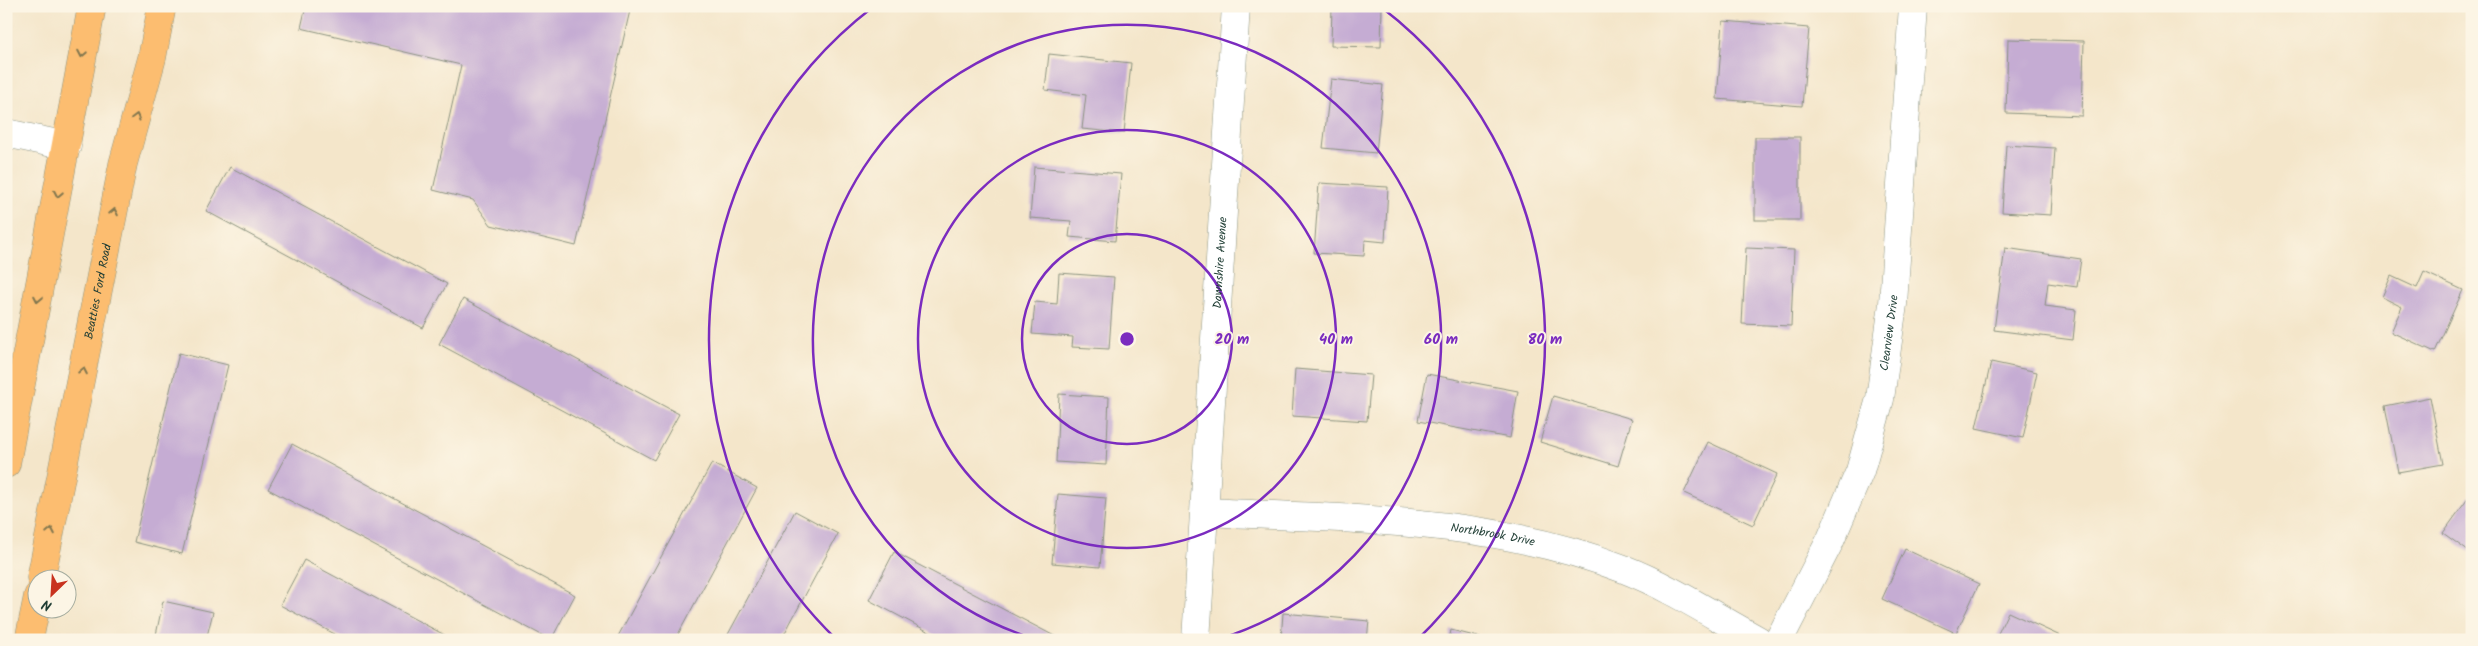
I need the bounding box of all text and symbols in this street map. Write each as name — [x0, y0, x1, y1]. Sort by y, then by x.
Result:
one-way arrow — [78, 50, 88, 58]
one-way arrow — [130, 112, 141, 121]
one-way arrow — [53, 189, 63, 198]
one-way arrow — [109, 208, 119, 217]
street label: Dawnshire Avenue — [1208, 216, 1233, 309]
street label: Beatties Ford Road — [79, 241, 117, 341]
one-way arrow — [33, 294, 43, 303]
street label: Clearview Drive — [1875, 294, 1904, 372]
text: 20 m — [1215, 328, 1249, 352]
text: 40 m — [1319, 328, 1353, 352]
text: 60 m — [1424, 328, 1458, 352]
text: 80 m — [1528, 328, 1562, 352]
centre of rings — [1118, 330, 1136, 348]
one-way arrow — [77, 367, 88, 376]
street label: Northbrook Drive — [1449, 518, 1537, 552]
one-way arrow — [45, 526, 55, 535]
north arrow — [28, 568, 78, 618]
text: N — [38, 593, 56, 617]

